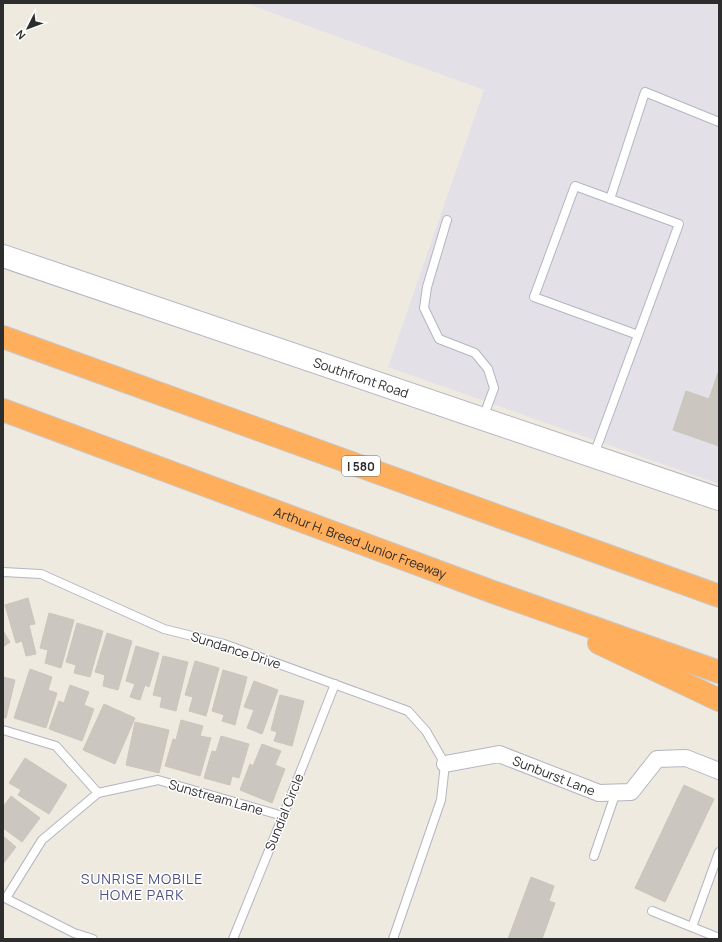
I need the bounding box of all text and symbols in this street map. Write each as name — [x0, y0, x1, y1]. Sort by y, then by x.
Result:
north arrow — [8, 8, 48, 48]
text: N — [12, 27, 28, 43]
street label: Southfront Road — [311, 353, 411, 402]
road number: I 580 — [342, 456, 380, 476]
street label: Arthur H. Breed Junior Freeway — [271, 502, 449, 583]
street label: Sundance Drive — [189, 627, 284, 673]
street label: Sunburst Lane — [510, 751, 598, 800]
street label: Sundial Circle — [260, 770, 308, 853]
street label: Sunstream Lane — [167, 775, 266, 819]
district label: SUNRISE MOBILE HOME PARK — [81, 869, 203, 904]

